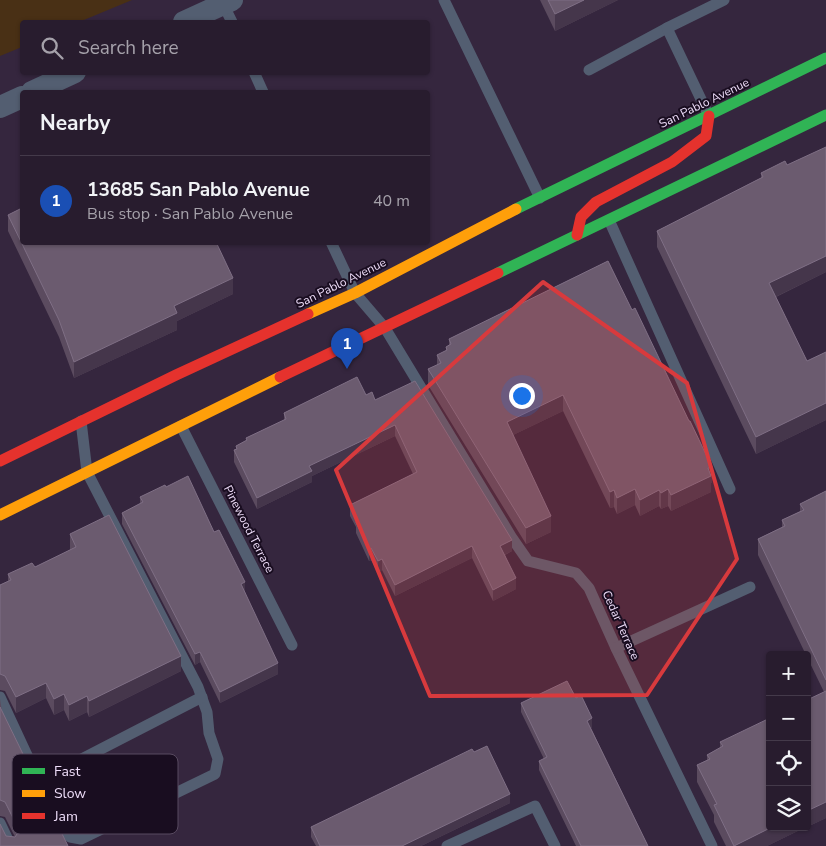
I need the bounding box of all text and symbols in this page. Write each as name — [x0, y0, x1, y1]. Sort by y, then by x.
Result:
search box — [20, 20, 430, 75]
icon: search — [38, 34, 66, 62]
text: Search here — [78, 35, 179, 61]
street label: San Pablo Avenue — [656, 74, 752, 132]
text: Nearby — [40, 109, 110, 137]
text: 13685 San Pablo Avenue — [87, 177, 310, 203]
text: 1 — [51, 190, 61, 212]
text: 40 m — [373, 190, 410, 212]
text: Bus stop · San Pablo Avenue — [87, 203, 293, 225]
street label: San Pablo Avenue — [293, 254, 389, 312]
pin: 1 — [331, 328, 363, 369]
your location — [509, 383, 535, 409]
street label: Pinewood Terrace — [220, 482, 278, 576]
street label: Cedar Terrace — [599, 588, 643, 662]
map controls — [766, 651, 811, 831]
button: + — [766, 651, 811, 696]
button: − — [766, 696, 811, 741]
button: locate — [766, 741, 811, 786]
legend — [12, 754, 178, 834]
text: Fast — [54, 762, 80, 781]
text: Slow — [54, 784, 86, 803]
button: layers — [766, 786, 811, 831]
text: Jam — [53, 807, 78, 826]

